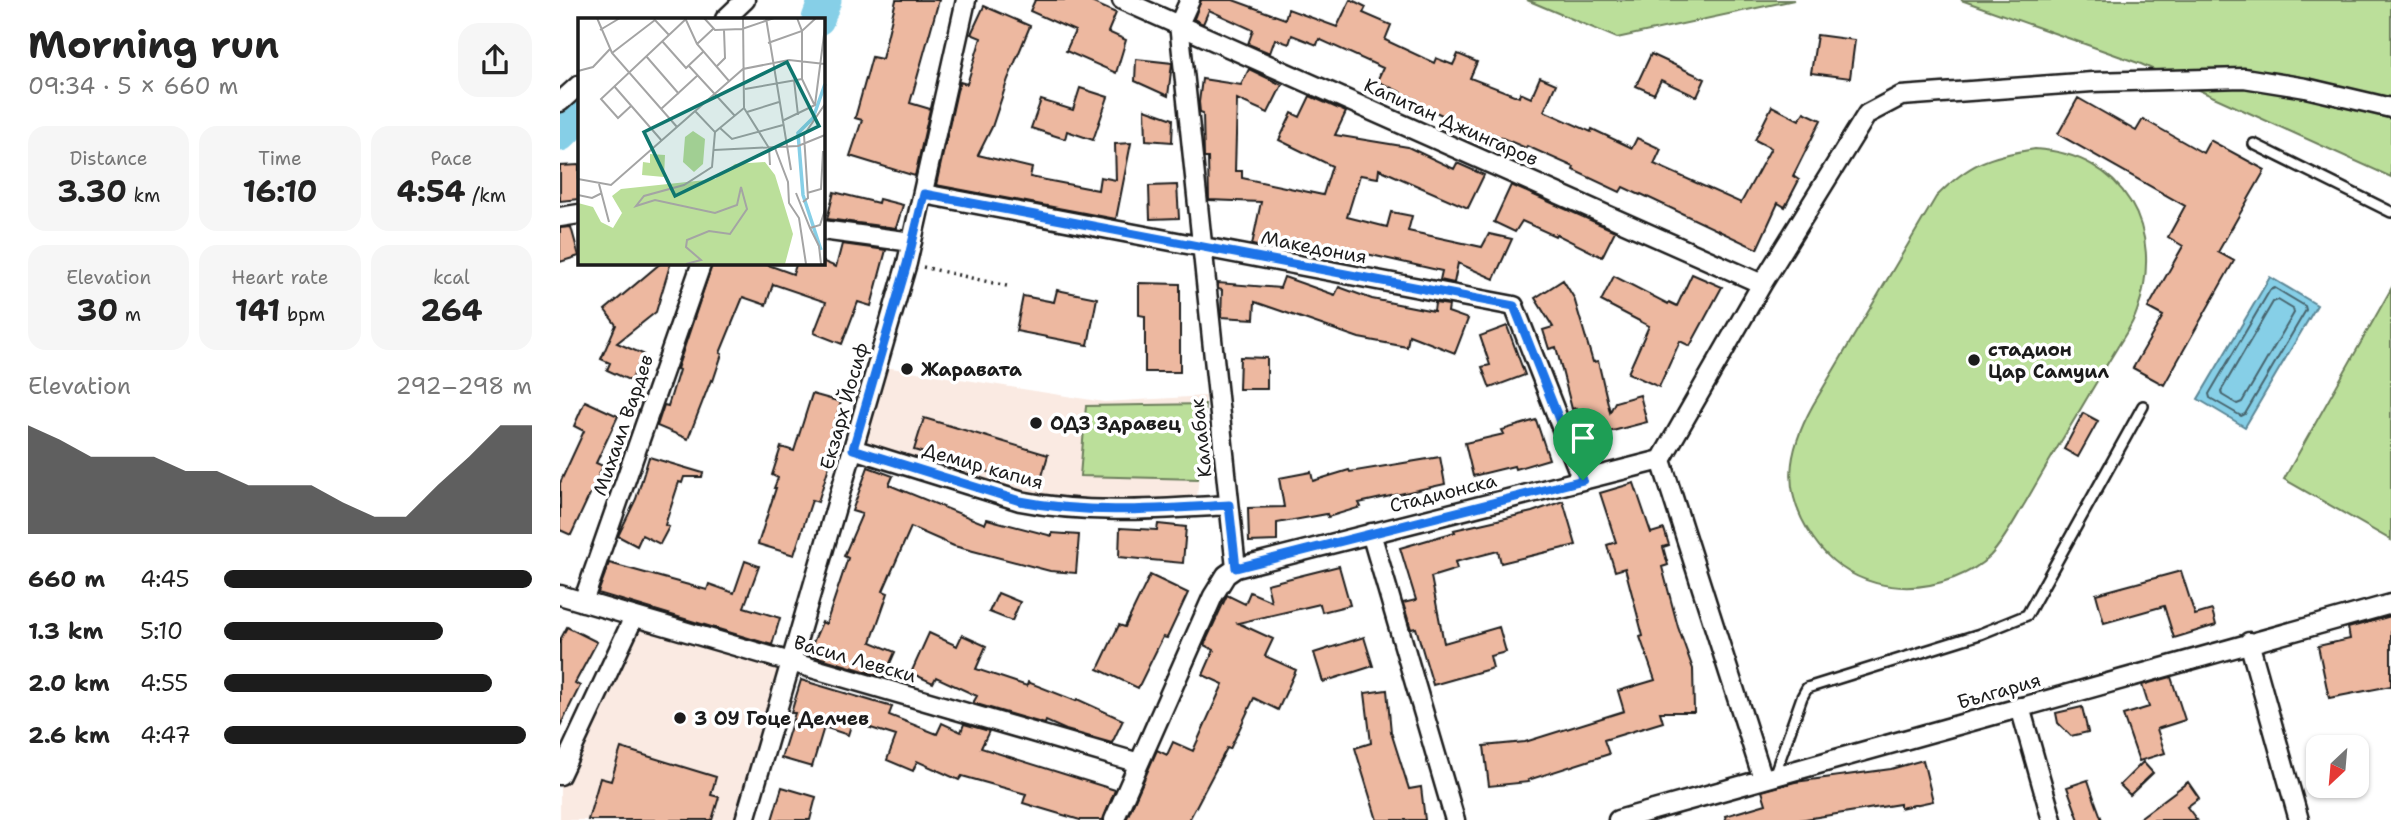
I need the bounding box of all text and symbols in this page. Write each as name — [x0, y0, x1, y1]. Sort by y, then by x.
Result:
inset map — [578, 18, 824, 264]
text: Morning run — [28, 19, 279, 70]
button: share — [458, 23, 532, 97]
text: 09:34 · 5 × 660 m — [28, 71, 238, 101]
street label: Капитан Джингаров — [1360, 72, 1542, 172]
text: Distance — [70, 146, 148, 171]
text: Time — [258, 146, 302, 171]
text: Pace — [430, 146, 472, 171]
text: 3.30 — [57, 171, 127, 212]
text: 16:10 — [242, 171, 318, 212]
text: 4:54 — [397, 171, 466, 212]
text: km — [127, 183, 160, 208]
text: /km — [466, 183, 506, 208]
street label: Македония — [1259, 224, 1369, 270]
text: Elevation — [66, 265, 151, 290]
text: Heart rate — [232, 265, 328, 290]
text: kcal — [433, 265, 470, 290]
text: 30 — [76, 290, 118, 331]
text: 141 — [235, 290, 281, 331]
text: 264 — [420, 290, 483, 331]
text: m — [118, 302, 141, 327]
text: bpm — [281, 302, 325, 327]
place label: стадион Цар Самуил — [1988, 337, 2109, 384]
street label: Екзарх Йосиф — [814, 339, 874, 472]
street label: Михаил Вардев — [587, 351, 659, 499]
marker: стадион Цар Самуил — [1966, 352, 1982, 368]
place label: Жаравата — [921, 357, 1022, 382]
marker: Жаравата — [899, 361, 915, 377]
text: Elevation — [28, 371, 131, 401]
text: 292–298 m — [396, 371, 532, 401]
street label: Калабак — [1184, 397, 1218, 479]
pin — [1553, 408, 1613, 480]
place label: ОДЗ Здравец — [1050, 411, 1181, 436]
marker: ОДЗ Здравец — [1028, 415, 1044, 431]
icon: arrive — [1564, 419, 1602, 457]
street label: Демир капия — [920, 437, 1046, 495]
street label: Стадионска — [1387, 468, 1499, 518]
text: 660 m — [28, 564, 105, 594]
text: 4:45 — [140, 564, 190, 594]
text: 1.3 km — [28, 616, 103, 646]
text: 5:10 — [140, 616, 183, 646]
street label: Васил Левски — [791, 630, 919, 688]
street label: България — [1954, 667, 2044, 715]
text: 2.0 km — [28, 668, 110, 698]
text: 4:55 — [140, 668, 188, 698]
place label: 3 ОУ Гоце Делчев — [694, 706, 869, 731]
marker: 3 ОУ Гоце Делчев — [672, 710, 688, 726]
text: 2.6 km — [28, 720, 110, 750]
text: 4:47 — [140, 720, 191, 750]
north arrow — [2306, 735, 2370, 798]
map controls — [2306, 735, 2369, 798]

